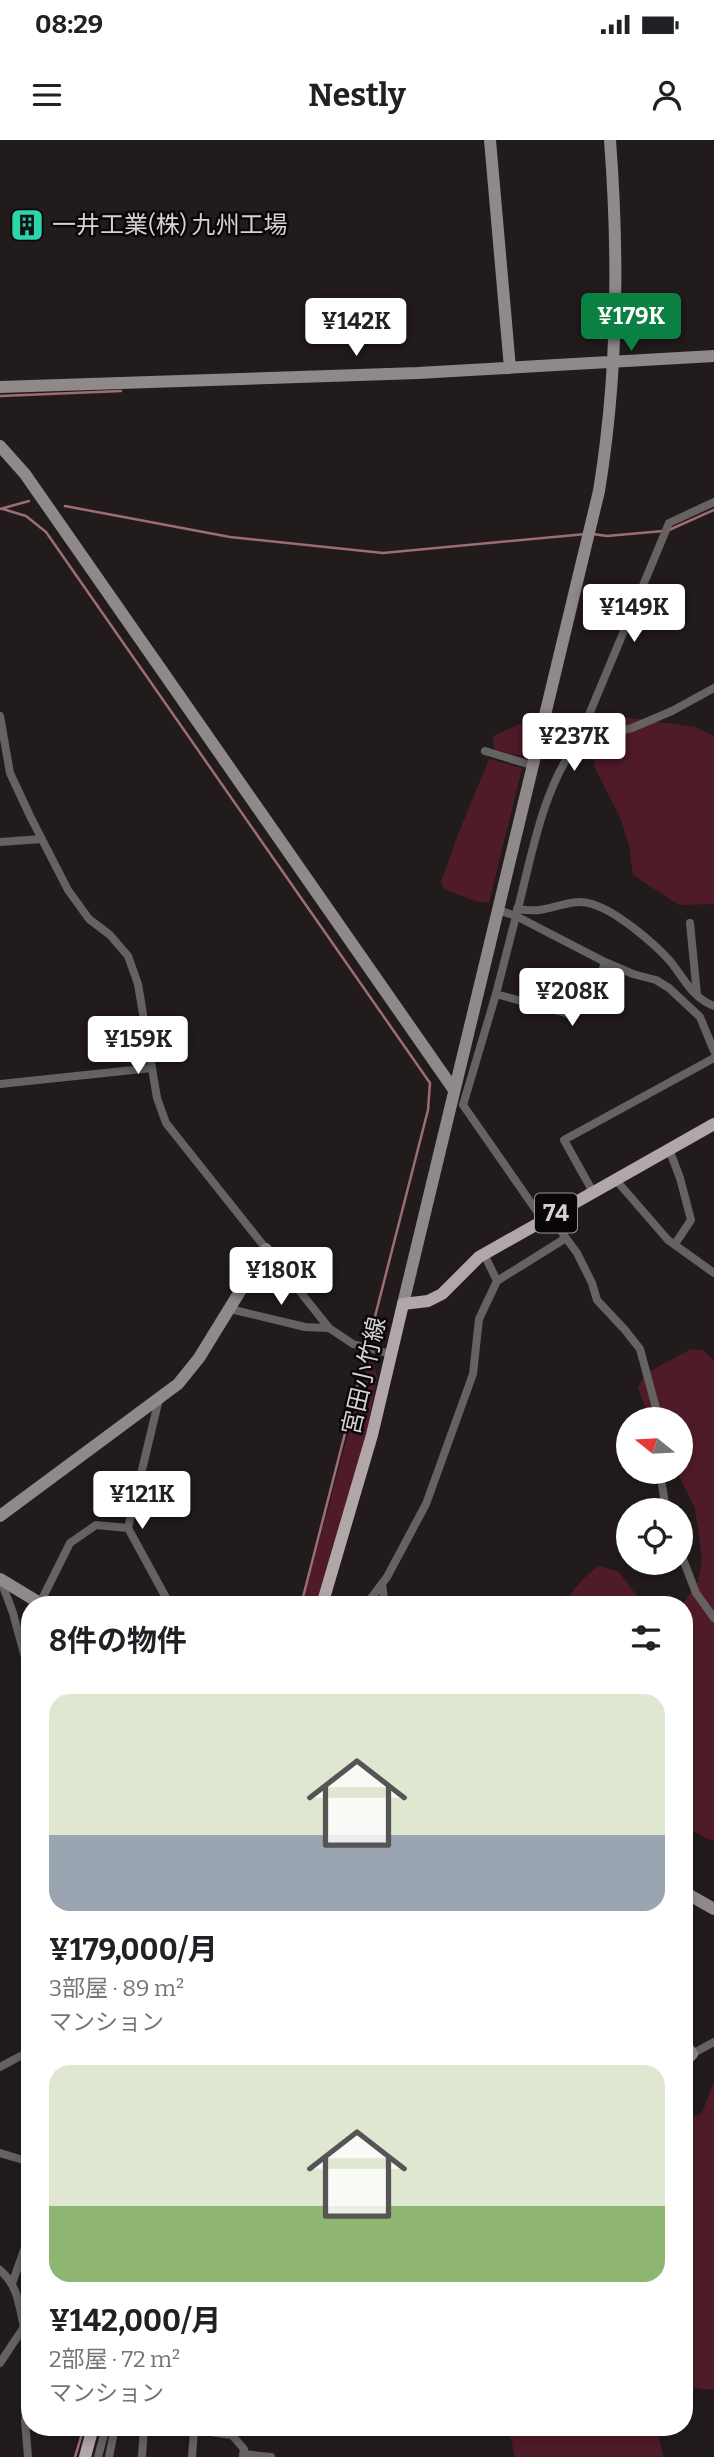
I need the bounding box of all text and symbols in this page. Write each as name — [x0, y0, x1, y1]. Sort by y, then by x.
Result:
text: 08:29 — [35, 9, 103, 40]
icon: menu — [28, 76, 66, 114]
text: Nestly — [308, 76, 406, 114]
icon: person — [648, 76, 686, 114]
building icon: 一井工業(株) 九州工場 — [8, 206, 46, 244]
place label: 一井工業(株) 九州工場 — [52, 211, 288, 239]
pin: ¥179K — [582, 294, 680, 353]
pin: ¥142K — [307, 298, 405, 358]
text: ¥179K — [597, 302, 665, 330]
text: ¥142K — [321, 307, 391, 335]
pin: ¥149K — [585, 584, 683, 644]
text: ¥149K — [599, 593, 669, 621]
pin: ¥237K — [525, 714, 623, 773]
text: ¥237K — [538, 722, 610, 750]
pin: ¥208K — [523, 968, 621, 1028]
text: ¥208K — [535, 977, 609, 1005]
pin: ¥159K — [89, 1016, 187, 1076]
text: ¥159K — [104, 1025, 172, 1053]
road number: 74 — [535, 1194, 577, 1232]
pin: ¥180K — [232, 1248, 330, 1307]
text: ¥180K — [246, 1256, 316, 1284]
street label: 宮田小竹線 — [337, 1314, 391, 1438]
north arrow — [616, 1407, 693, 1484]
map controls — [616, 1407, 693, 1575]
pin: ¥121K — [93, 1472, 191, 1531]
text: ¥121K — [109, 1480, 175, 1508]
button: locate — [616, 1498, 693, 1575]
icon: filters — [627, 1619, 665, 1657]
text: 8件の物件 — [49, 1623, 187, 1659]
icon: home — [294, 1740, 420, 1866]
text: ¥179,000/月 — [49, 1932, 218, 1968]
text: 3部屋 · 89 m² — [49, 1974, 184, 2002]
text: マンション — [49, 2008, 164, 2036]
icon: home — [294, 2111, 420, 2237]
text: ¥142,000/月 — [49, 2303, 221, 2339]
text: 2部屋 · 72 m² — [49, 2345, 180, 2373]
text: マンション — [49, 2379, 164, 2407]

